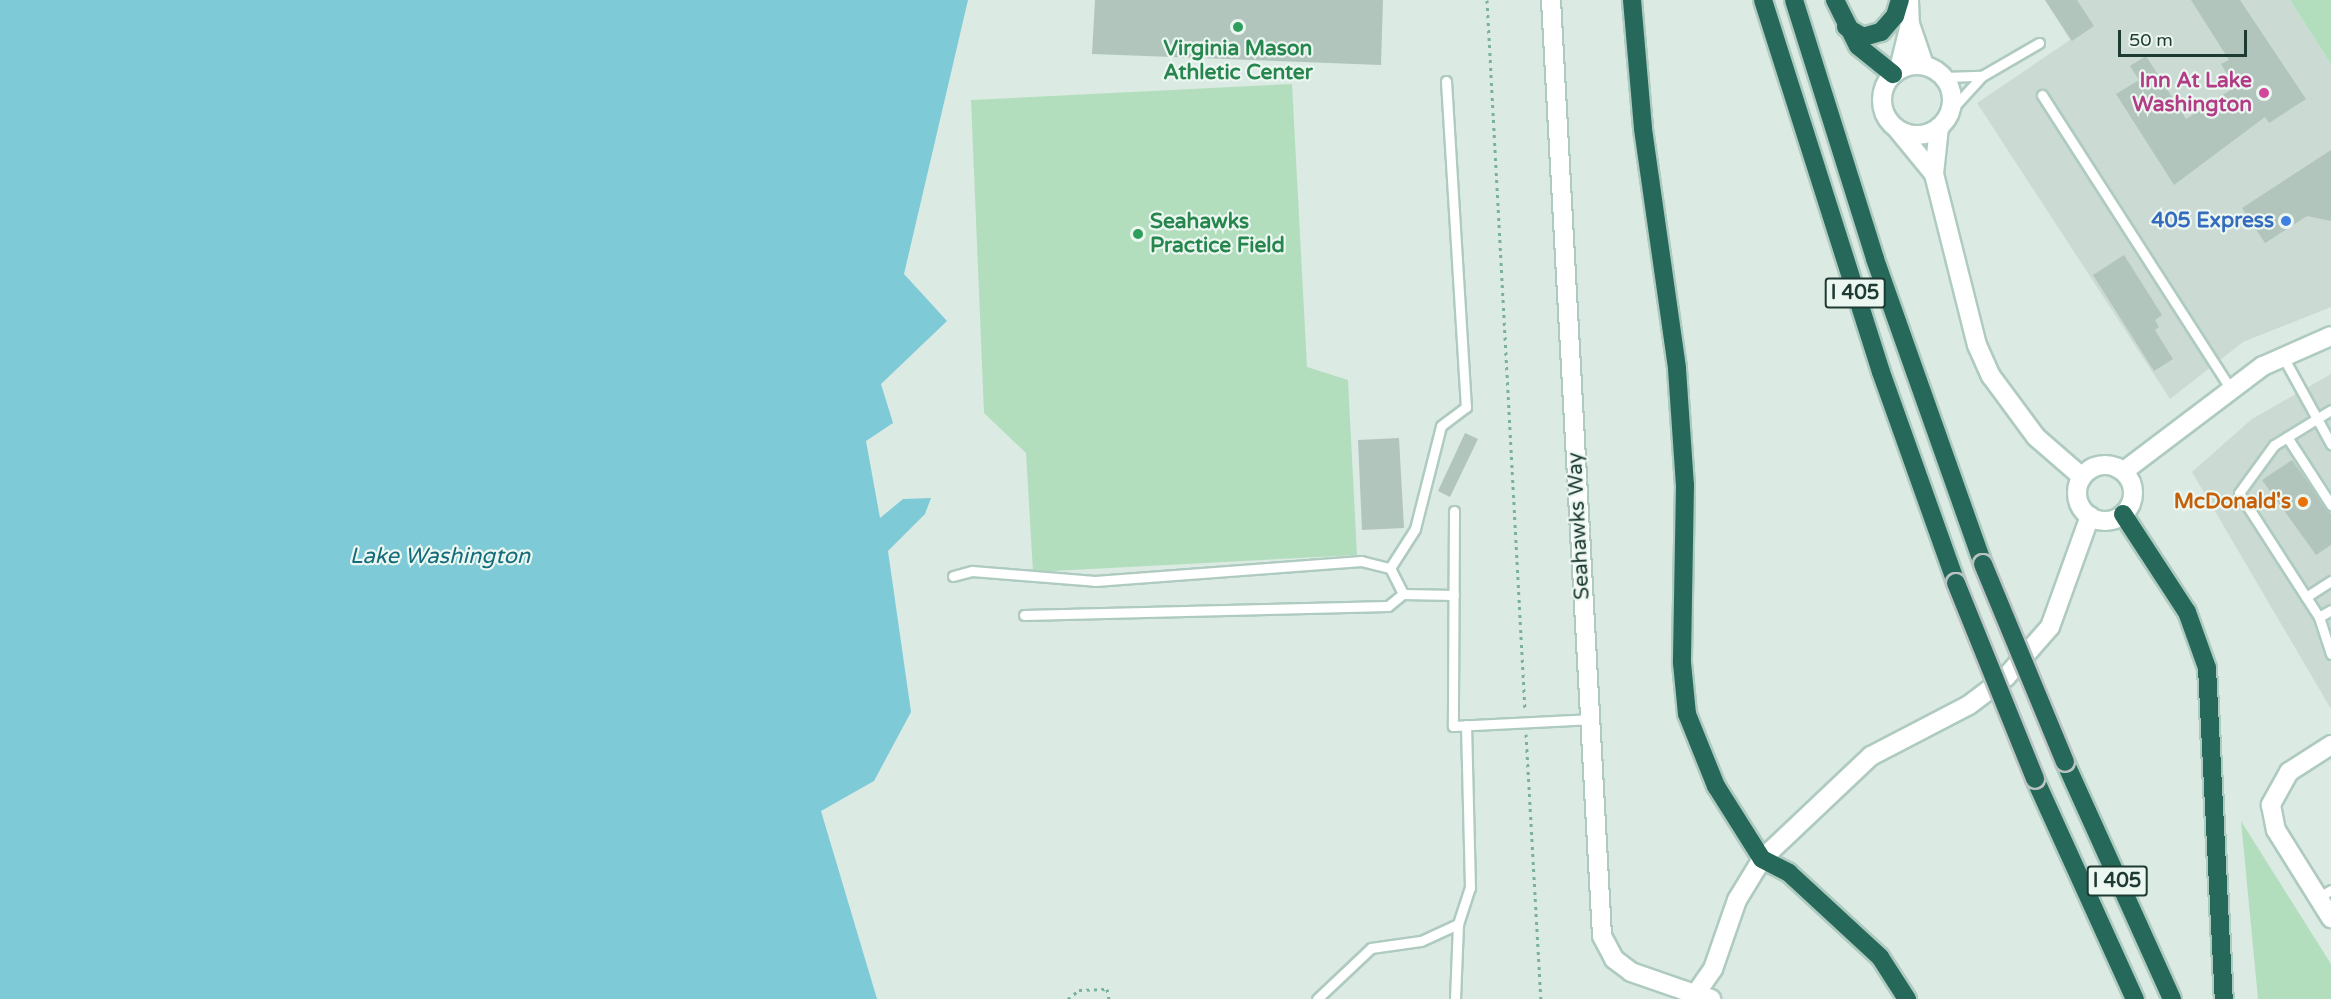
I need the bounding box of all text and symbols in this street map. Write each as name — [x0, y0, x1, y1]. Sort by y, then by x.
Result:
scale bar — [2121, 18, 2250, 56]
marker: Virginia Mason Athletic Center — [1231, 20, 1245, 34]
text: 50 m — [2129, 29, 2173, 51]
place label: Virginia Mason Athletic Center — [1163, 36, 1313, 86]
place label: Inn At Lake Washington — [2132, 68, 2252, 118]
marker: Inn At Lake Washington — [2257, 86, 2271, 100]
place label: 405 Express — [2151, 208, 2274, 234]
place label: Seahawks Practice Field — [1150, 209, 1285, 259]
marker: 405 Express — [2279, 214, 2293, 228]
marker: Seahawks Practice Field — [1131, 227, 1145, 241]
road number: I 405 — [1824, 276, 1886, 310]
street label: Seahawks Way — [1563, 452, 1595, 600]
place label: McDonald's — [2174, 489, 2291, 515]
marker: McDonald's — [2296, 495, 2310, 509]
water label: Lake Washington — [350, 544, 530, 570]
road number: I 405 — [2086, 864, 2148, 898]

